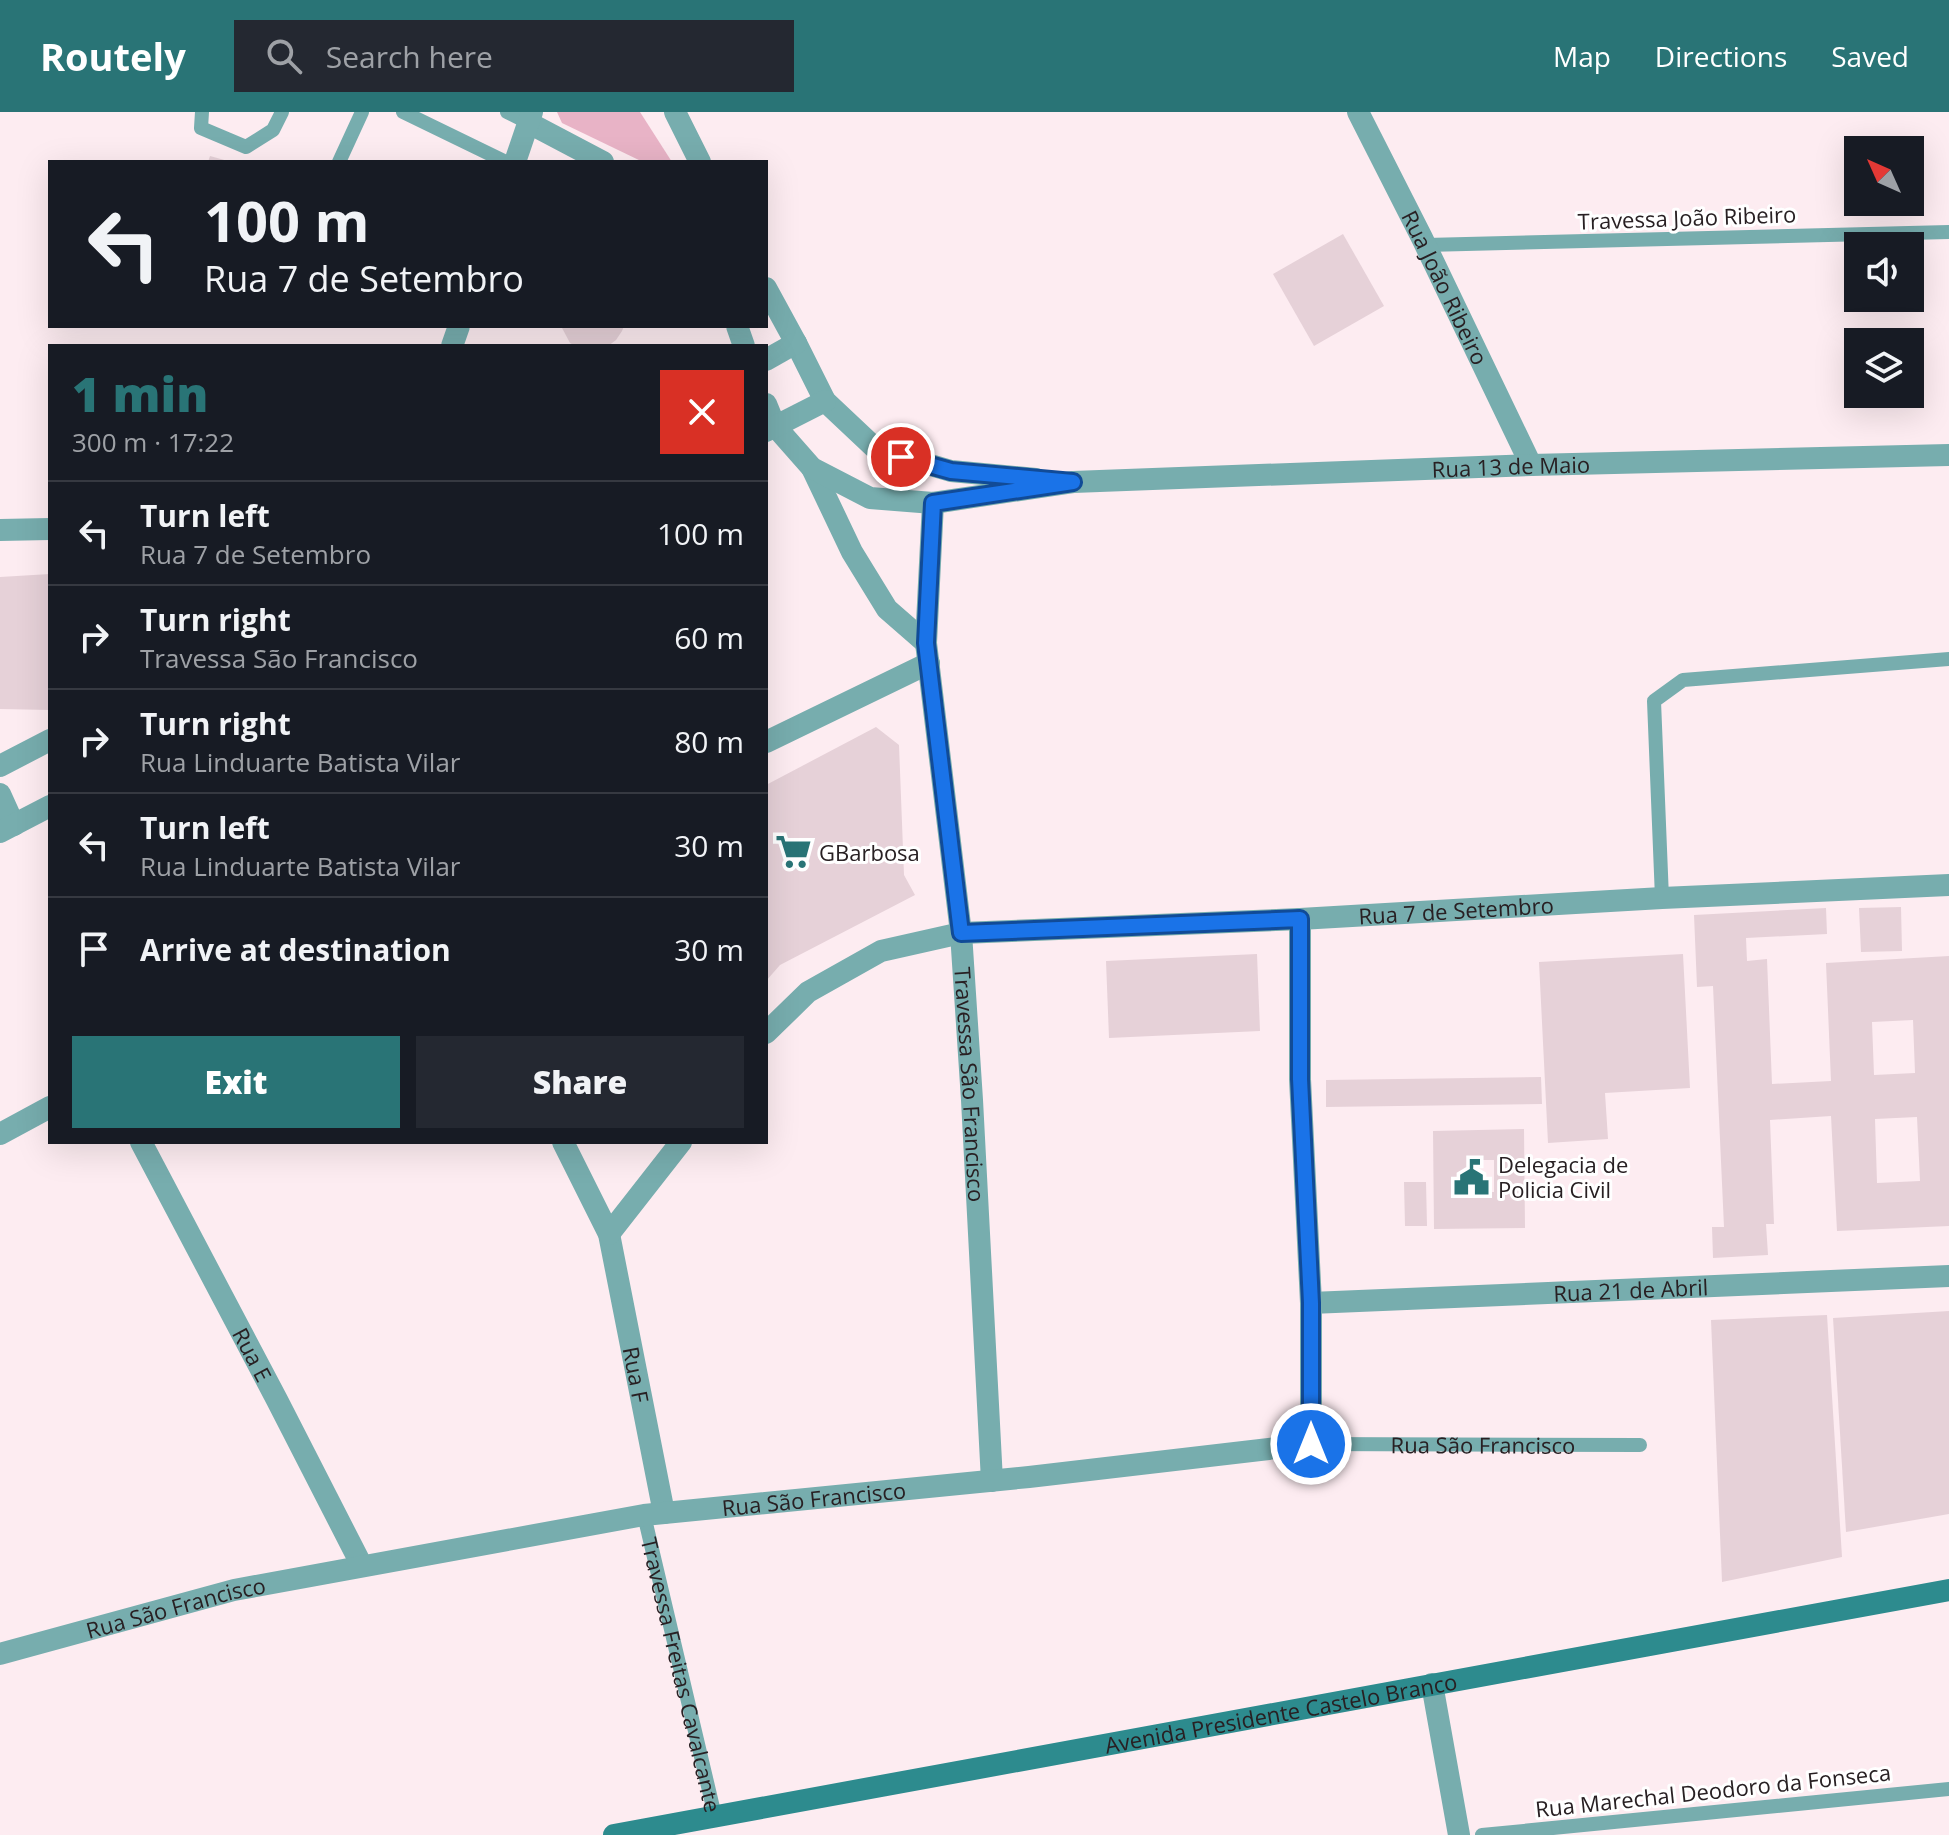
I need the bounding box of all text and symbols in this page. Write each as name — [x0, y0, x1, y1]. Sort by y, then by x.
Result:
search box — [234, 20, 794, 92]
text: Routely — [40, 30, 186, 82]
icon: search — [262, 34, 306, 78]
text: Search here — [326, 36, 493, 77]
text: Map — [1553, 37, 1611, 75]
text: Directions — [1655, 37, 1787, 75]
text: Saved — [1831, 37, 1909, 75]
north arrow — [1844, 136, 1924, 216]
map controls — [1844, 136, 1924, 408]
text: 100 m — [204, 182, 370, 258]
icon: left — [72, 192, 176, 296]
street label: Travessa João Ribeiro — [1577, 198, 1797, 236]
street label: Rua João Ribeiro — [1395, 205, 1496, 370]
button: sound — [1844, 232, 1924, 312]
text: Rua 7 de Setembro — [204, 254, 524, 303]
button: layers — [1844, 328, 1924, 408]
text: 1 min — [72, 361, 208, 426]
button: close — [660, 370, 744, 454]
pin — [867, 423, 935, 491]
text: 300 m · 17:22 — [72, 424, 234, 460]
icon: arrive — [879, 435, 923, 479]
street label: Rua 13 de Maio — [1431, 449, 1590, 484]
text: Turn left — [140, 495, 270, 536]
icon: left — [72, 511, 116, 555]
text: 100 m — [657, 513, 744, 554]
text: Rua 7 de Setembro — [140, 536, 371, 572]
text: Turn right — [140, 599, 291, 640]
icon: right — [72, 615, 116, 659]
text: 60 m — [674, 617, 744, 658]
text: Travessa São Francisco — [140, 640, 418, 676]
text: Turn right — [140, 703, 291, 744]
icon: right — [72, 719, 116, 763]
text: 80 m — [674, 721, 744, 762]
text: Rua Linduarte Batista Vilar — [140, 744, 460, 780]
text: Turn left — [140, 807, 270, 848]
icon: left — [72, 823, 116, 867]
text: 30 m — [674, 825, 744, 866]
supermarket icon: GBarbosa — [774, 833, 812, 871]
place label: GBarbosa — [819, 837, 920, 867]
text: Rua Linduarte Batista Vilar — [140, 848, 460, 884]
street label: Rua 7 de Setembro — [1358, 889, 1555, 931]
icon: arrive — [72, 927, 116, 971]
text: Arrive at destination — [140, 929, 451, 970]
text: 30 m — [674, 929, 744, 970]
street label: Travessa São Francisco — [948, 966, 992, 1203]
button: Exit — [72, 1036, 400, 1128]
button: Share — [416, 1036, 744, 1128]
place label: Delegacia de Policia Civil — [1498, 1149, 1628, 1204]
public building icon: Delegacia de Policia Civil — [1453, 1158, 1491, 1196]
street label: Rua 21 de Abril — [1553, 1271, 1709, 1308]
street label: Rua E — [226, 1322, 280, 1387]
street label: Rua F — [617, 1344, 657, 1405]
position arrow — [1269, 1402, 1353, 1486]
street label: Rua São Francisco — [1391, 1429, 1575, 1460]
street label: Rua São Francisco — [720, 1474, 907, 1522]
street label: Travessa Freitas Cavalcante — [635, 1534, 729, 1815]
street label: Rua São Francisco — [82, 1570, 268, 1645]
street label: Avenida Presidente Castelo Branco — [1102, 1666, 1459, 1760]
street label: Rua Marechal Deodoro da Fonseca — [1534, 1756, 1892, 1824]

